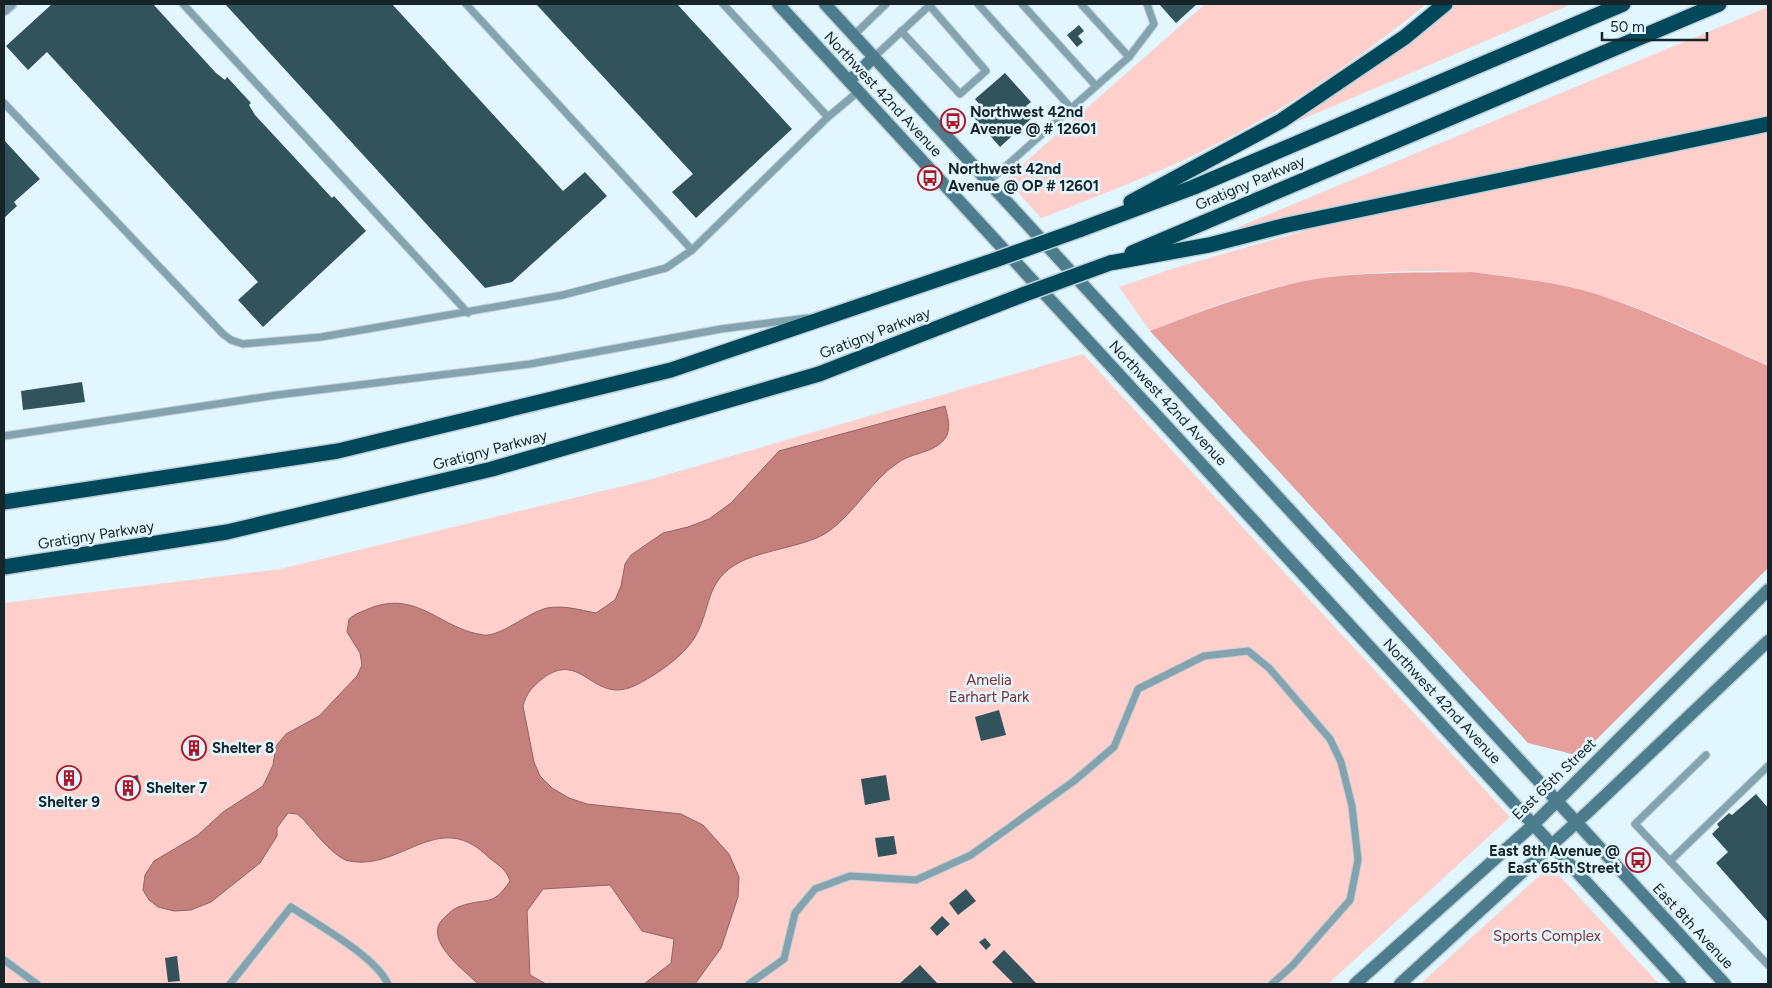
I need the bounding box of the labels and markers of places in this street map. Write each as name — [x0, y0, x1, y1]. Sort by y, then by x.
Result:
place label: Northwest 42nd Avenue @ # 12601 — [970, 103, 1097, 138]
bus stop icon: Northwest 42nd Avenue @ # 12601 — [940, 108, 966, 134]
place label: Northwest 42nd Avenue @ OP # 12601 — [948, 160, 1099, 195]
bus stop icon: Northwest 42nd Avenue @ OP # 12601 — [917, 165, 943, 191]
building icon: Shelter 8 — [181, 735, 207, 761]
place label: Shelter 8 — [212, 739, 274, 757]
building icon: Shelter 9 — [56, 765, 82, 791]
building icon: Shelter 7 — [115, 775, 141, 801]
place label: Shelter 7 — [146, 779, 207, 797]
place label: Shelter 9 — [38, 793, 100, 811]
place label: East 8th Avenue @ East 65th Street — [1489, 842, 1620, 877]
bus stop icon: East 8th Avenue @ East 65th Street — [1625, 847, 1651, 873]

